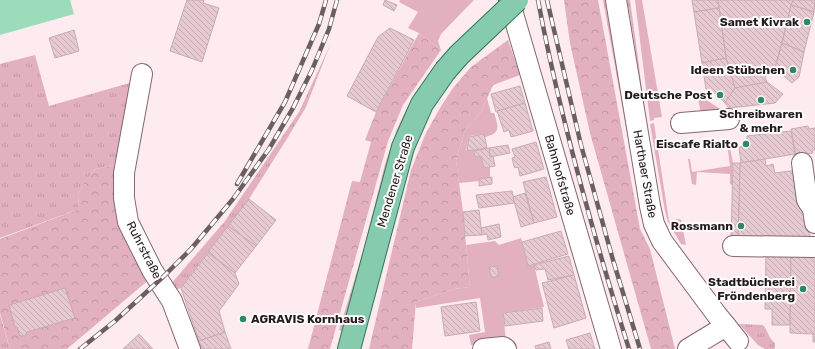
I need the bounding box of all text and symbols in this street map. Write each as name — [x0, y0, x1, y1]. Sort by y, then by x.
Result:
place label: Samet Kivrak — [720, 15, 799, 29]
marker: Samet Kivrak — [802, 17, 812, 27]
place label: Ideen Stübchen — [690, 63, 785, 77]
marker: Ideen Stübchen — [788, 65, 798, 75]
place label: Deutsche Post — [624, 88, 712, 102]
marker: Deutsche Post — [715, 90, 725, 100]
marker: Schreibwaren & mehr — [756, 95, 766, 105]
place label: Schreibwaren & mehr — [719, 107, 803, 135]
street label: Harthaer Straße — [630, 129, 660, 219]
street label: Mendener Straße — [374, 133, 416, 229]
street label: Bahnhofstraße — [542, 133, 578, 217]
place label: Eiscafe Rialto — [656, 137, 738, 151]
marker: Eiscafe Rialto — [741, 139, 751, 149]
street label: Ruhrstraße — [124, 219, 165, 281]
place label: Rossmann — [671, 219, 733, 233]
marker: Rossmann — [736, 221, 746, 231]
place label: Stadtbücherei Fröndenberg — [708, 275, 795, 303]
marker: Stadtbücherei Fröndenberg — [798, 284, 808, 294]
place label: AGRAVIS Kornhaus — [251, 312, 365, 326]
marker: AGRAVIS Kornhaus — [238, 314, 248, 324]

